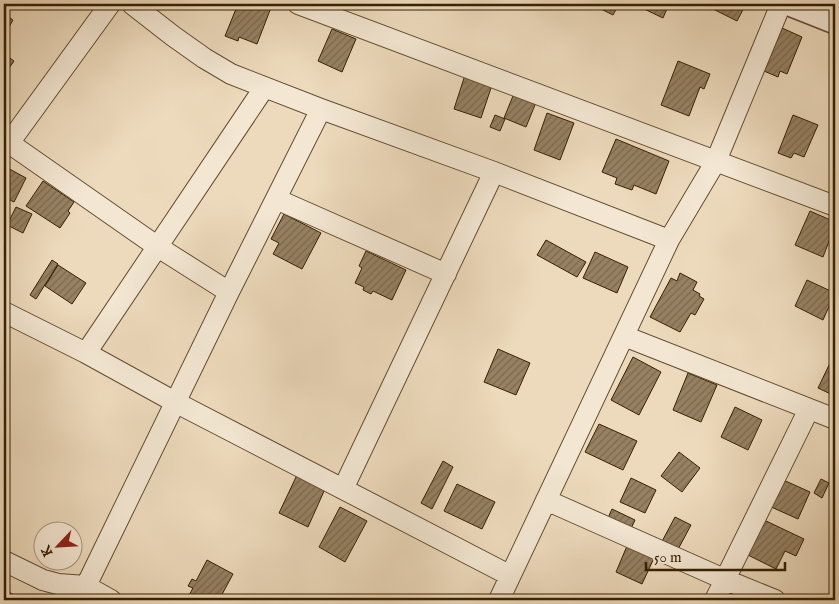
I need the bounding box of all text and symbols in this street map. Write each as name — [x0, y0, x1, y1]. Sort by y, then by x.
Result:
north arrow — [32, 522, 82, 572]
scale bar — [646, 539, 785, 571]
text: K — [36, 542, 57, 559]
text: 50 m — [654, 548, 682, 567]

